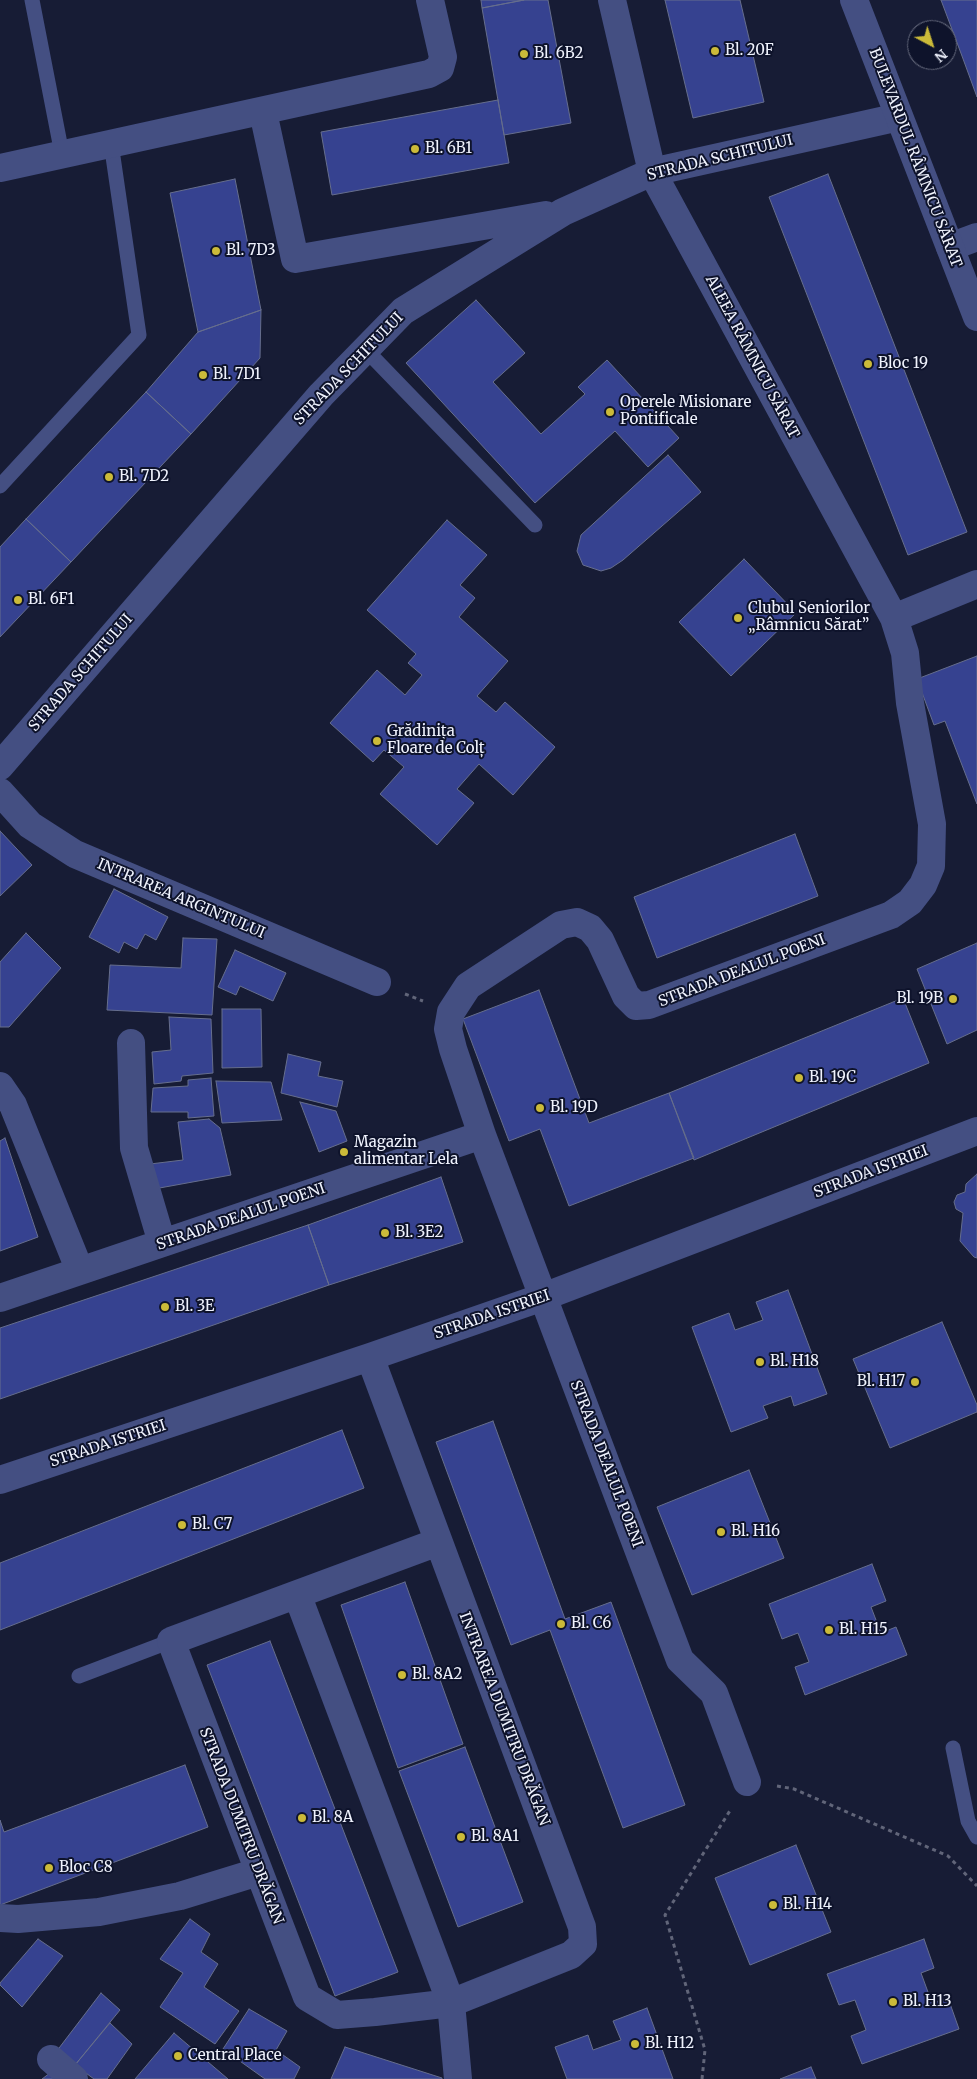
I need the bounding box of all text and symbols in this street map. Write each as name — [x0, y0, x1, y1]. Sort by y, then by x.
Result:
north arrow — [907, 20, 957, 70]
place label: Bl. 20F — [725, 42, 774, 60]
place label: Bl. 6B2 — [534, 45, 583, 63]
marker: Bl. 20F — [709, 45, 721, 57]
street label: BULEVARDUL RÂMNICU SĂRAT — [865, 46, 965, 270]
marker: Bl. 6B2 — [518, 48, 530, 60]
street label: STRADA SCHITULUI — [645, 131, 795, 185]
place label: Bl. 6B1 — [425, 140, 472, 158]
marker: Bl. 6B1 — [409, 143, 421, 155]
place label: Bl. 7D3 — [226, 242, 276, 260]
marker: Bl. 7D3 — [210, 245, 222, 257]
street label: ALEEA RÂMNICU SĂRAT — [701, 272, 803, 442]
street label: STRADA SCHITULUI — [291, 309, 407, 429]
place label: Bloc 19 — [878, 355, 928, 373]
marker: Bloc 19 — [862, 358, 874, 370]
place label: Bl. 7D1 — [213, 366, 261, 384]
marker: Bl. 7D1 — [197, 369, 209, 381]
place label: Operele Misionare Pontificale — [620, 394, 751, 429]
marker: Operele Misionare Pontificale — [604, 406, 616, 418]
place label: Bl. 7D2 — [119, 468, 169, 486]
marker: Bl. 7D2 — [103, 471, 115, 483]
place label: Bl. 6F1 — [28, 591, 74, 609]
marker: Bl. 6F1 — [12, 594, 24, 606]
place label: Clubul Seniorilor „Râmnicu Sărat” — [748, 600, 870, 635]
street label: STRADA SCHITULUI — [25, 611, 137, 735]
marker: Clubul Seniorilor „Râmnicu Sărat” — [732, 612, 744, 624]
place label: Grădinița Floare de Colț — [387, 723, 485, 758]
marker: Grădinița Floare de Colț — [371, 735, 383, 747]
street label: INTRAREA ARGINTULUI — [94, 855, 268, 943]
street label: STRADA DEALUL POENI — [656, 931, 828, 1011]
place label: Bl. 19B — [896, 990, 943, 1008]
marker: Bl. 19B — [947, 993, 959, 1005]
place label: Bl. 19C — [809, 1069, 856, 1087]
marker: Bl. 19C — [793, 1072, 805, 1084]
place label: Bl. 19D — [550, 1099, 598, 1117]
marker: Bl. 19D — [534, 1102, 546, 1114]
place label: Magazin alimentar Lela — [354, 1134, 458, 1169]
street label: STRADA ISTRIEI — [811, 1142, 931, 1202]
marker: Magazin alimentar Lela — [338, 1146, 350, 1158]
street label: STRADA DEALUL POENI — [154, 1180, 328, 1254]
place label: Bl. 3E2 — [395, 1224, 444, 1242]
marker: Bl. 3E2 — [379, 1227, 391, 1239]
street label: STRADA ISTRIEI — [432, 1287, 552, 1343]
place label: Bl. 3E — [175, 1298, 214, 1316]
marker: Bl. 3E — [159, 1301, 171, 1313]
place label: Bl. H18 — [770, 1353, 819, 1371]
marker: Bl. H18 — [754, 1356, 766, 1368]
place label: Bl. H17 — [857, 1373, 905, 1391]
marker: Bl. H17 — [909, 1376, 921, 1388]
street label: STRADA DEALUL POENI — [566, 1378, 646, 1550]
street label: STRADA ISTRIEI — [48, 1417, 168, 1471]
place label: Bl. C7 — [192, 1516, 232, 1534]
marker: Bl. C7 — [176, 1519, 188, 1531]
place label: Bl. H16 — [731, 1523, 780, 1541]
marker: Bl. H16 — [715, 1526, 727, 1538]
street label: INTRAREA DUMITRU DRĂGAN — [455, 1610, 553, 1828]
place label: Bl. C6 — [571, 1615, 611, 1633]
marker: Bl. C6 — [555, 1618, 567, 1630]
place label: Bl. H15 — [839, 1621, 888, 1639]
marker: Bl. H15 — [823, 1624, 835, 1636]
place label: Bl. 8A2 — [412, 1666, 462, 1684]
marker: Bl. 8A2 — [396, 1669, 408, 1681]
street label: STRADA DUMITRU DRĂGAN — [195, 1725, 287, 1927]
place label: Bl. 8A — [312, 1809, 353, 1827]
marker: Bl. 8A — [296, 1812, 308, 1824]
place label: Bl. 8A1 — [471, 1828, 519, 1846]
marker: Bl. 8A1 — [455, 1831, 467, 1843]
place label: Bloc C8 — [59, 1859, 113, 1877]
marker: Bloc C8 — [43, 1862, 55, 1874]
place label: Bl. H14 — [783, 1896, 832, 1914]
marker: Bl. H14 — [767, 1899, 779, 1911]
place label: Bl. H13 — [903, 1993, 952, 2011]
marker: Bl. H13 — [887, 1996, 899, 2008]
place label: Bl. H12 — [645, 2035, 694, 2053]
marker: Bl. H12 — [629, 2038, 641, 2050]
place label: Central Place — [188, 2047, 281, 2065]
marker: Central Place — [172, 2050, 184, 2062]

